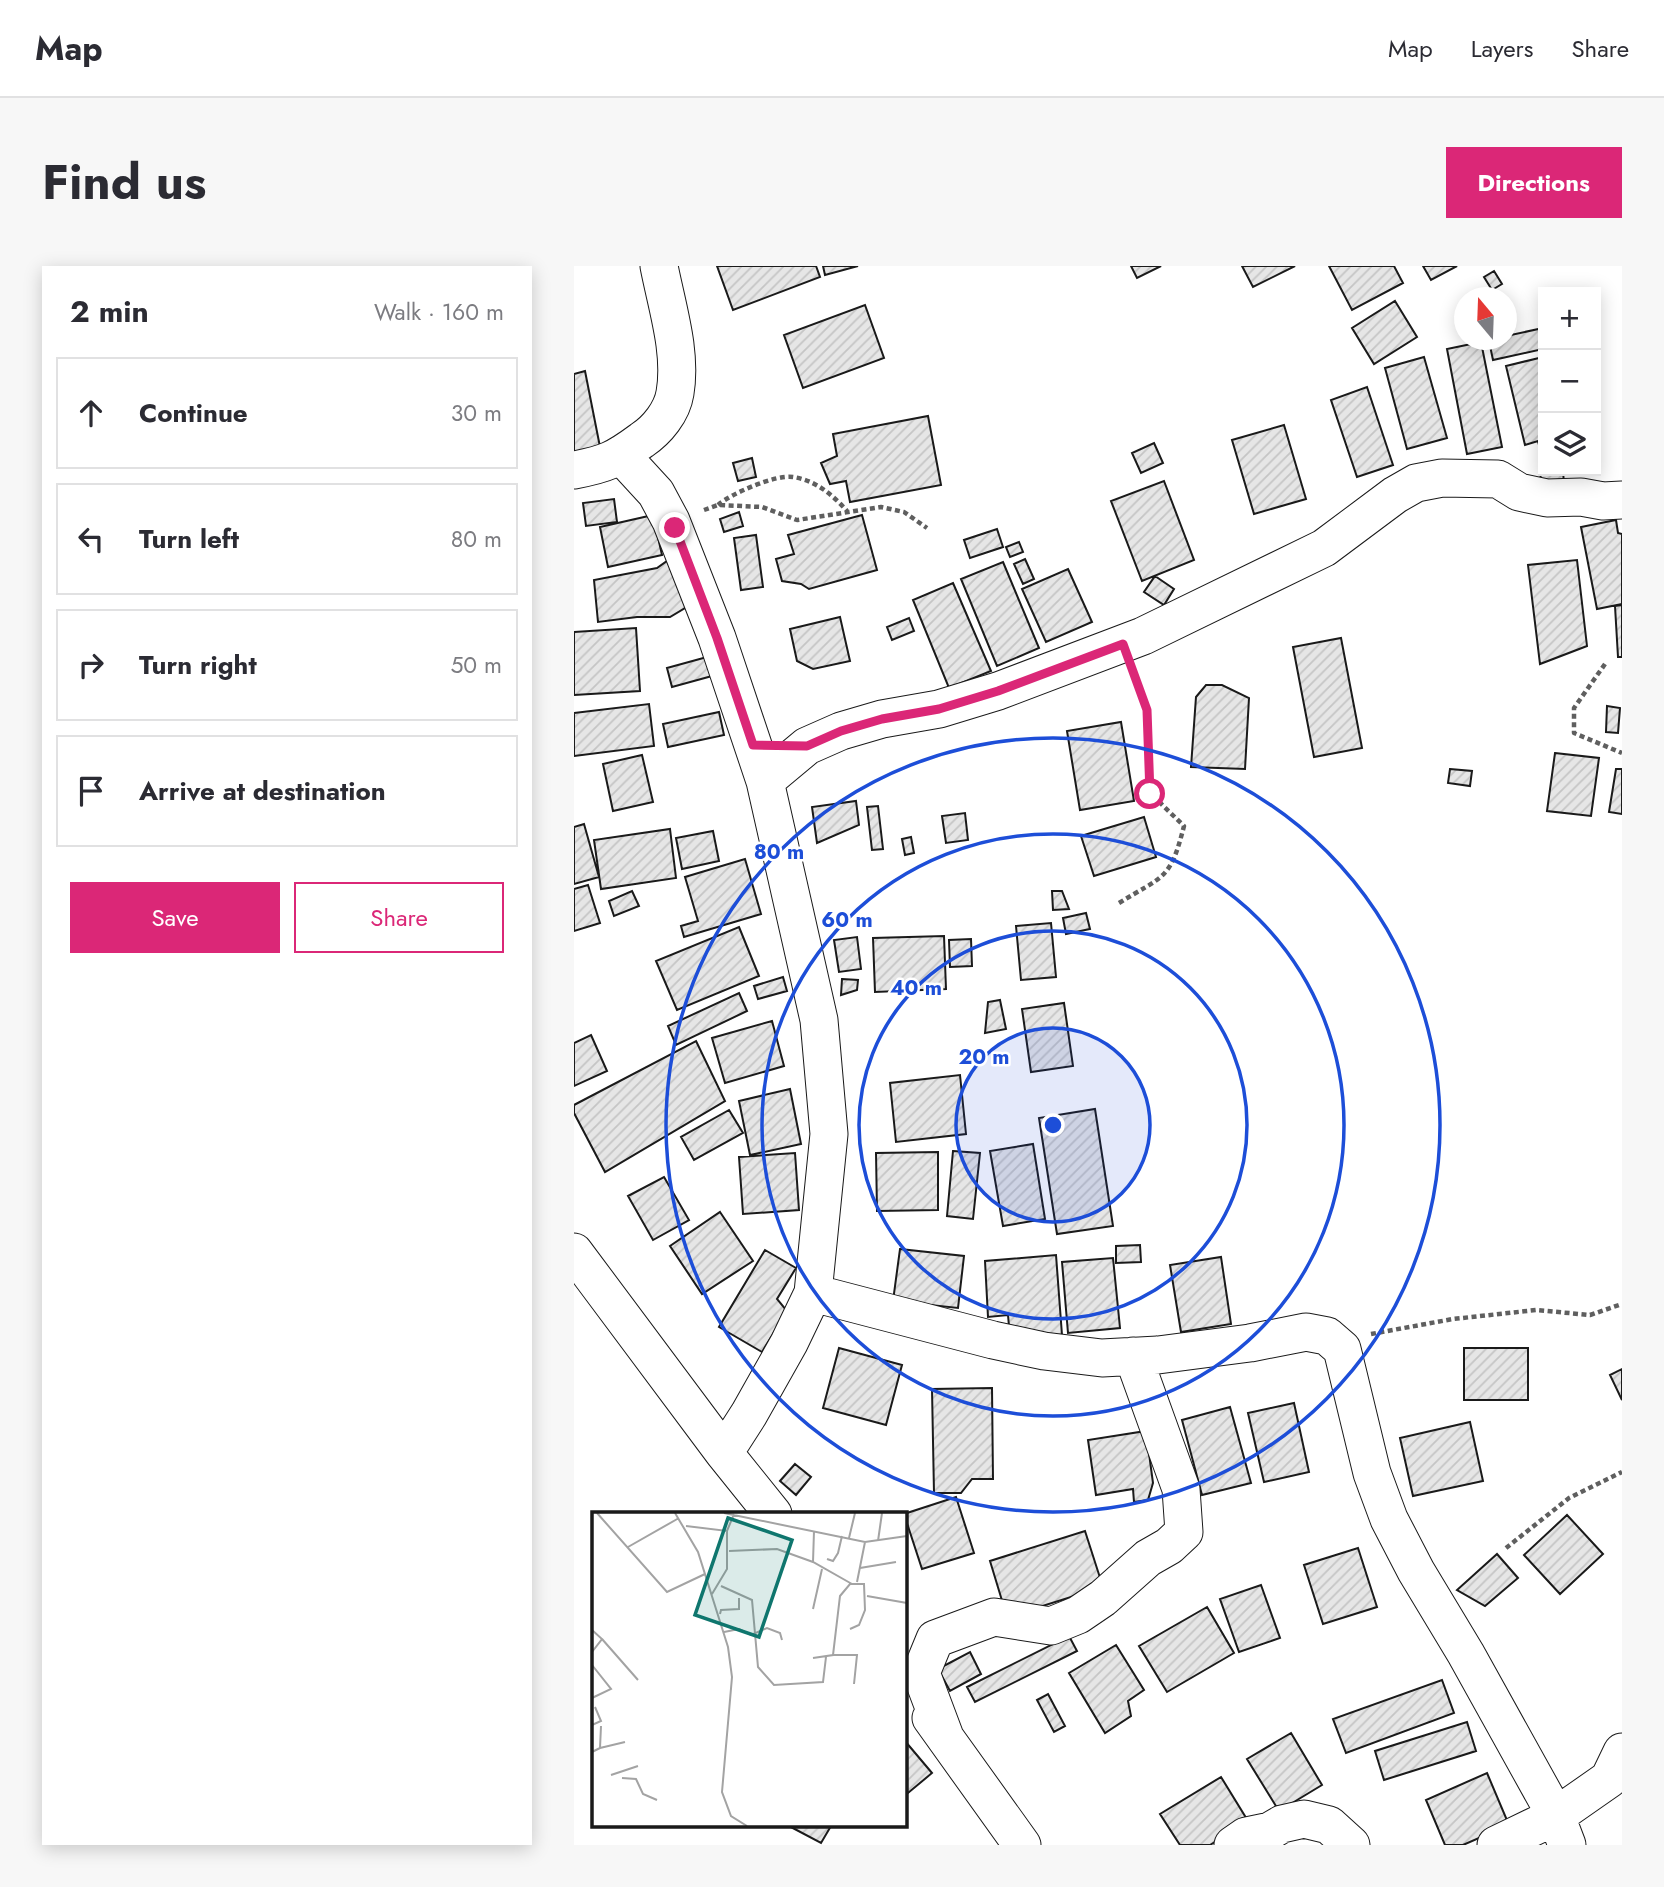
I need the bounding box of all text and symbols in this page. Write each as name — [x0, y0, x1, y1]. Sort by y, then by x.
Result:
text: Map — [35, 25, 103, 72]
text: Map — [1388, 31, 1433, 66]
text: Layers — [1471, 31, 1533, 66]
text: Share — [1571, 31, 1629, 66]
text: Find us — [42, 147, 206, 217]
button: Directions — [1446, 147, 1622, 218]
north arrow — [1454, 287, 1517, 350]
map controls — [1538, 287, 1601, 476]
button: + — [1538, 287, 1601, 350]
text: 2 min — [70, 290, 149, 333]
text: Walk · 160 m — [374, 295, 504, 329]
button: − — [1538, 350, 1601, 413]
icon: ahead — [72, 394, 110, 432]
text: Continue — [139, 394, 248, 432]
text: 30 m — [451, 396, 502, 430]
button: layers — [1538, 413, 1601, 476]
route end — [659, 512, 690, 543]
icon: left — [72, 520, 110, 558]
text: Turn left — [139, 520, 239, 558]
text: 80 m — [451, 522, 502, 556]
icon: right — [72, 646, 110, 684]
text: Turn right — [139, 646, 257, 684]
text: 50 m — [450, 648, 502, 682]
icon: arrive — [72, 772, 110, 810]
text: Arrive at destination — [139, 772, 386, 810]
route start — [1134, 778, 1165, 809]
text: 80 m — [754, 837, 804, 867]
button: Save — [70, 882, 280, 953]
button: Share — [294, 882, 504, 953]
text: 60 m — [821, 905, 873, 935]
text: 40 m — [890, 973, 942, 1003]
text: 20 m — [958, 1042, 1010, 1072]
centre of rings — [1041, 1113, 1065, 1137]
inset map — [592, 1512, 906, 1828]

